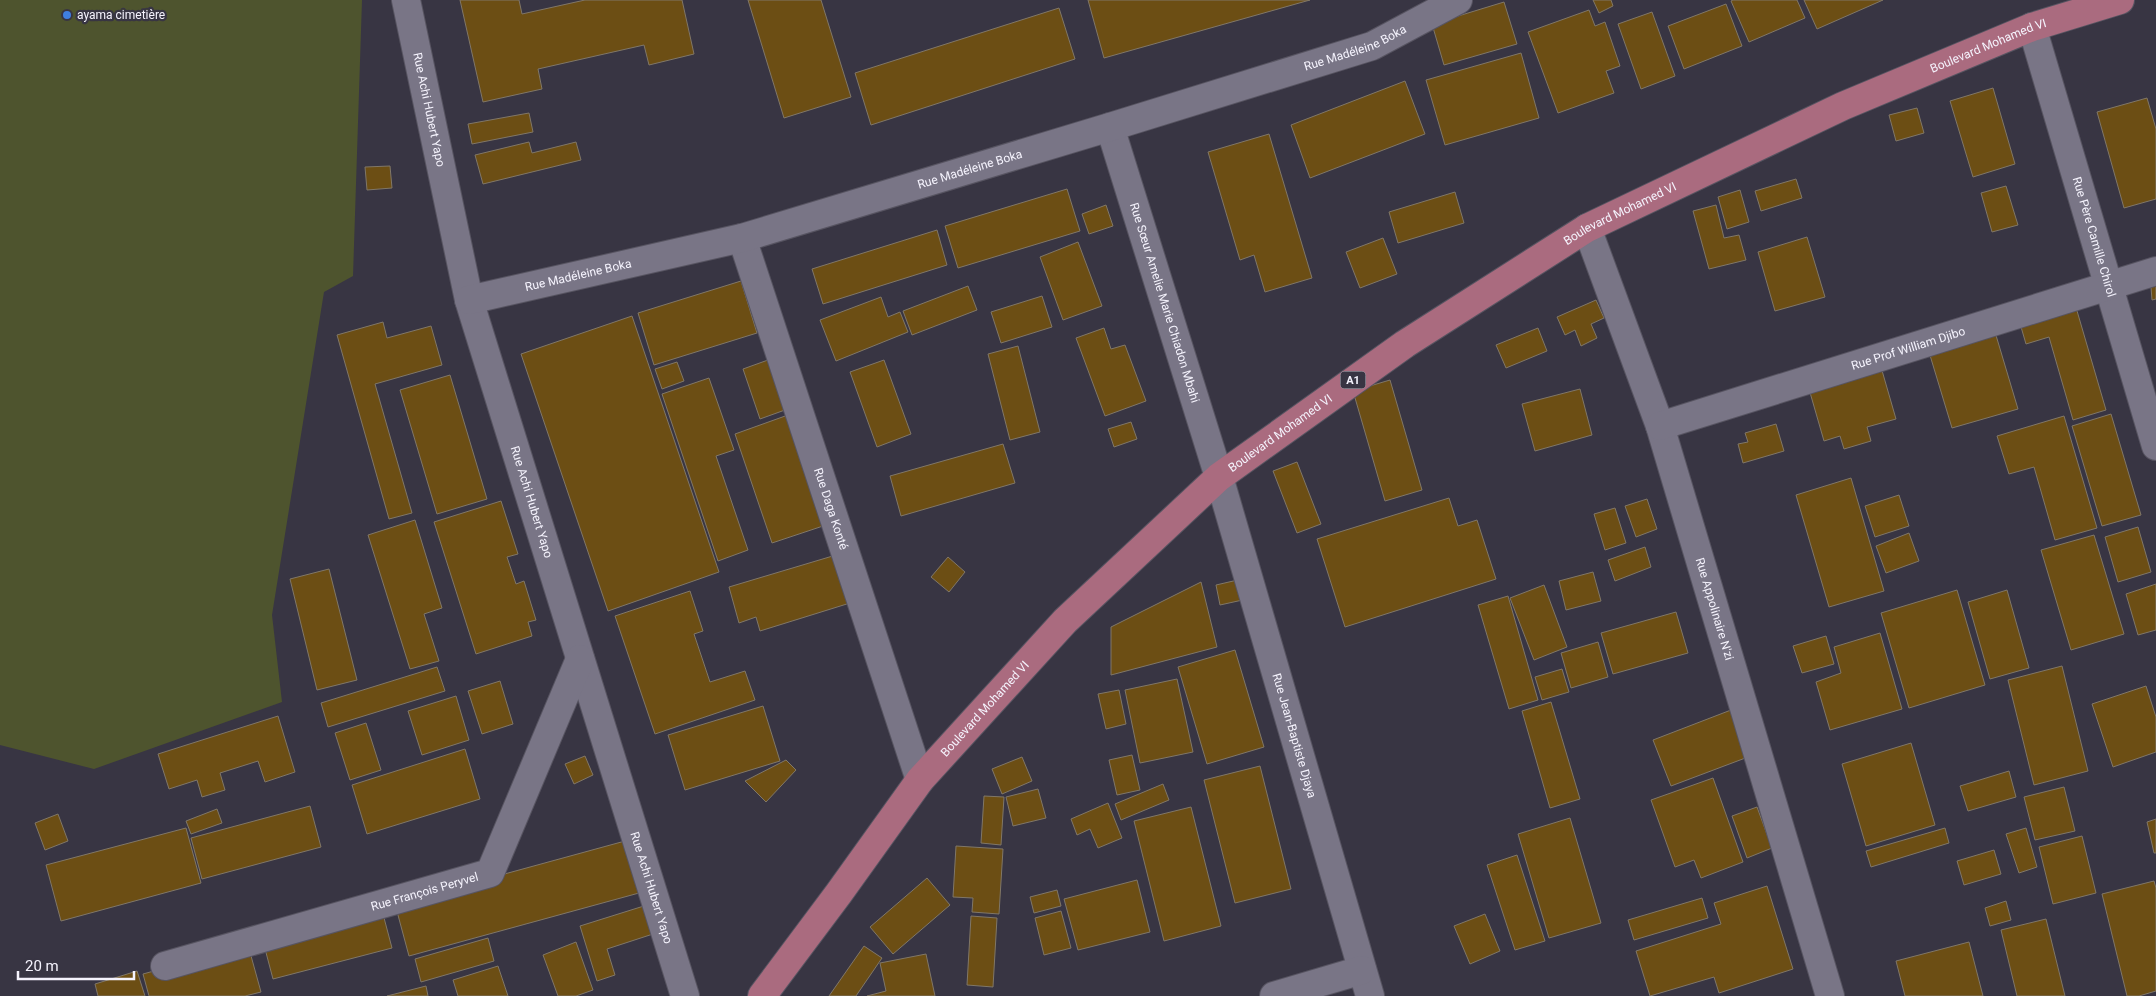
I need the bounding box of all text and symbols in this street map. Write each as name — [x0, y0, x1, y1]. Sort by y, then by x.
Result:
place label: ayama cimetière — [77, 8, 165, 22]
marker: ayama cimetière — [61, 9, 73, 21]
street label: Boulevard Mohamed VI — [1928, 16, 2048, 76]
street label: Rue Madéleine Boka — [1302, 22, 1409, 74]
street label: Rue Achi Hubert Yapo — [410, 51, 448, 168]
street label: Rue Madéleine Boka — [916, 147, 1024, 192]
street label: Rue Père Camille Chirol — [2070, 175, 2119, 299]
street label: Boulevard Mohamed VI — [1561, 180, 1678, 248]
street label: Rue Sœur Amelie Marie Chiadon Mbahi — [1127, 201, 1202, 405]
street label: Rue Madéleine Boka — [524, 256, 633, 294]
street label: Rue Prof William Djibo — [1849, 324, 1967, 373]
road number: A1 — [1340, 372, 1366, 388]
street label: Boulevard Mohamed VI — [1226, 391, 1335, 475]
street label: Rue Achi Hubert Yapo — [508, 444, 556, 560]
street label: Rue Daga Konté — [811, 466, 851, 551]
street label: Rue Appolinaire N'zi — [1693, 556, 1737, 662]
street label: Boulevard Mohamed VI — [938, 658, 1032, 759]
street label: Rue Jean-Baptiste Djaya — [1269, 672, 1319, 800]
street label: Rue Achi Hubert Yapo — [627, 830, 675, 946]
street label: Rue François Peryvel — [369, 870, 480, 914]
scale bar — [18, 948, 134, 980]
text: 20 m — [25, 957, 59, 975]

